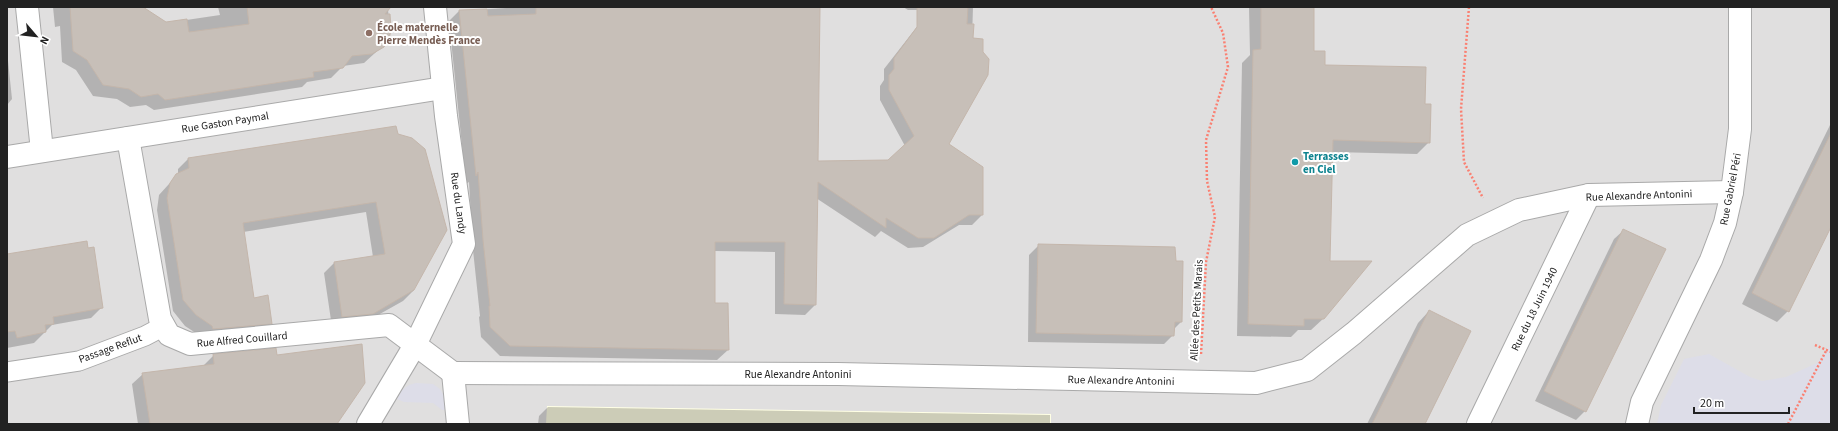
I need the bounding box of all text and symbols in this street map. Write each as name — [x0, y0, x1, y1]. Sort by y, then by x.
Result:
north arrow — [16, 16, 56, 56]
place label: École maternelle Pierre Mendès France — [377, 20, 481, 48]
marker: École maternelle Pierre Mendès France — [364, 28, 374, 38]
text: N — [36, 34, 53, 47]
street label: Rue Gaston Paymal — [180, 108, 270, 137]
place label: Terrasses en Ciel — [1303, 149, 1349, 177]
street label: Rue Gabriel Péri — [1716, 152, 1745, 226]
marker: Terrasses en Ciel — [1290, 157, 1300, 167]
street label: Rue du Landy — [447, 171, 470, 235]
street label: Rue Alexandre Antonini — [1585, 186, 1693, 205]
street label: Allée des Petits Marais — [1186, 259, 1207, 361]
street label: Rue du 18 Juin 1940 — [1508, 265, 1561, 354]
street label: Rue Alfred Couillard — [196, 328, 288, 351]
street label: Passage Reflut — [76, 330, 144, 367]
street label: Rue Alexandre Antonini — [745, 367, 851, 382]
street label: Rue Alexandre Antonini — [1067, 372, 1175, 389]
scale bar — [1694, 389, 1789, 415]
text: 20 m — [1700, 395, 1724, 412]

